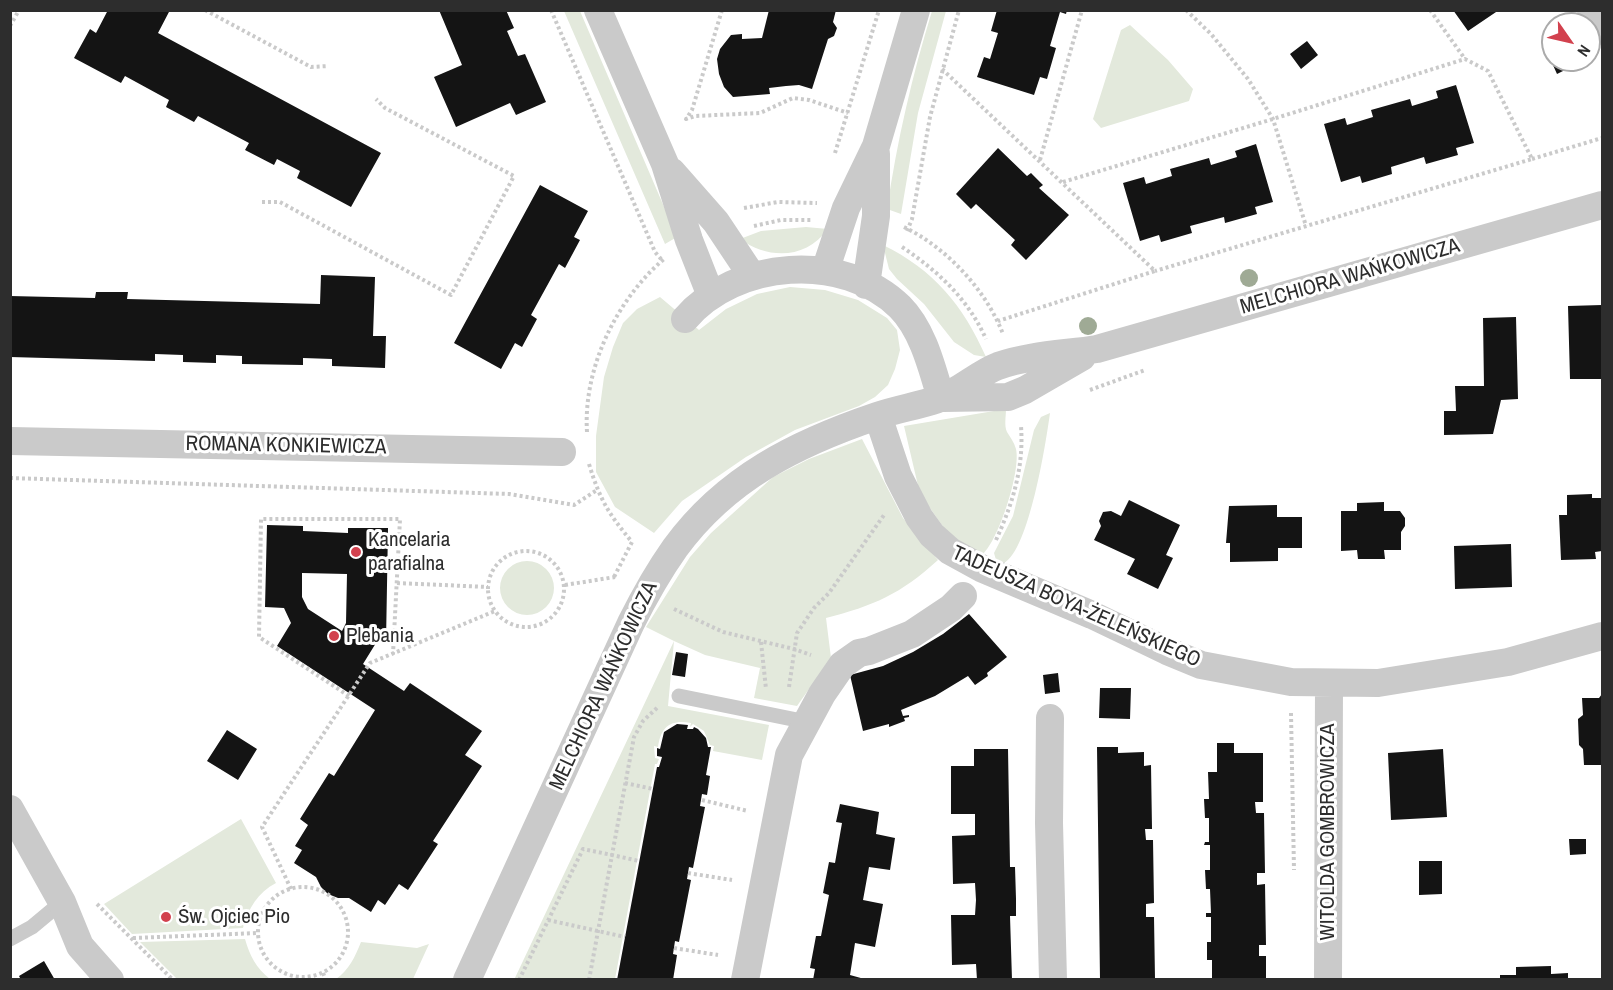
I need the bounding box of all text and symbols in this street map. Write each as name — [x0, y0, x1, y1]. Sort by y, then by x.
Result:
north arrow — [1541, 12, 1601, 72]
text: N — [1572, 41, 1596, 61]
street label: MELCHIORA WAŃKOWICZA — [1237, 234, 1463, 320]
street label: ROMANA KONKIEWICZA — [185, 432, 387, 460]
place label: Kancelaria parafialna — [368, 527, 450, 577]
street label: TADEUSZA BOYA-ŻELEŃSKIEGO — [948, 541, 1204, 673]
marker: Kancelaria parafialna — [349, 545, 363, 559]
street label: MELCHIORA WAŃKOWICZA — [545, 578, 663, 794]
place label: Plebania — [346, 623, 414, 649]
marker: Plebania — [327, 629, 341, 643]
street label: WITOLDA GOMBROWICZA — [1315, 724, 1341, 940]
place label: Św. Ojciec Pio — [178, 904, 290, 930]
marker: Św. Ojciec Pio — [159, 910, 173, 924]

